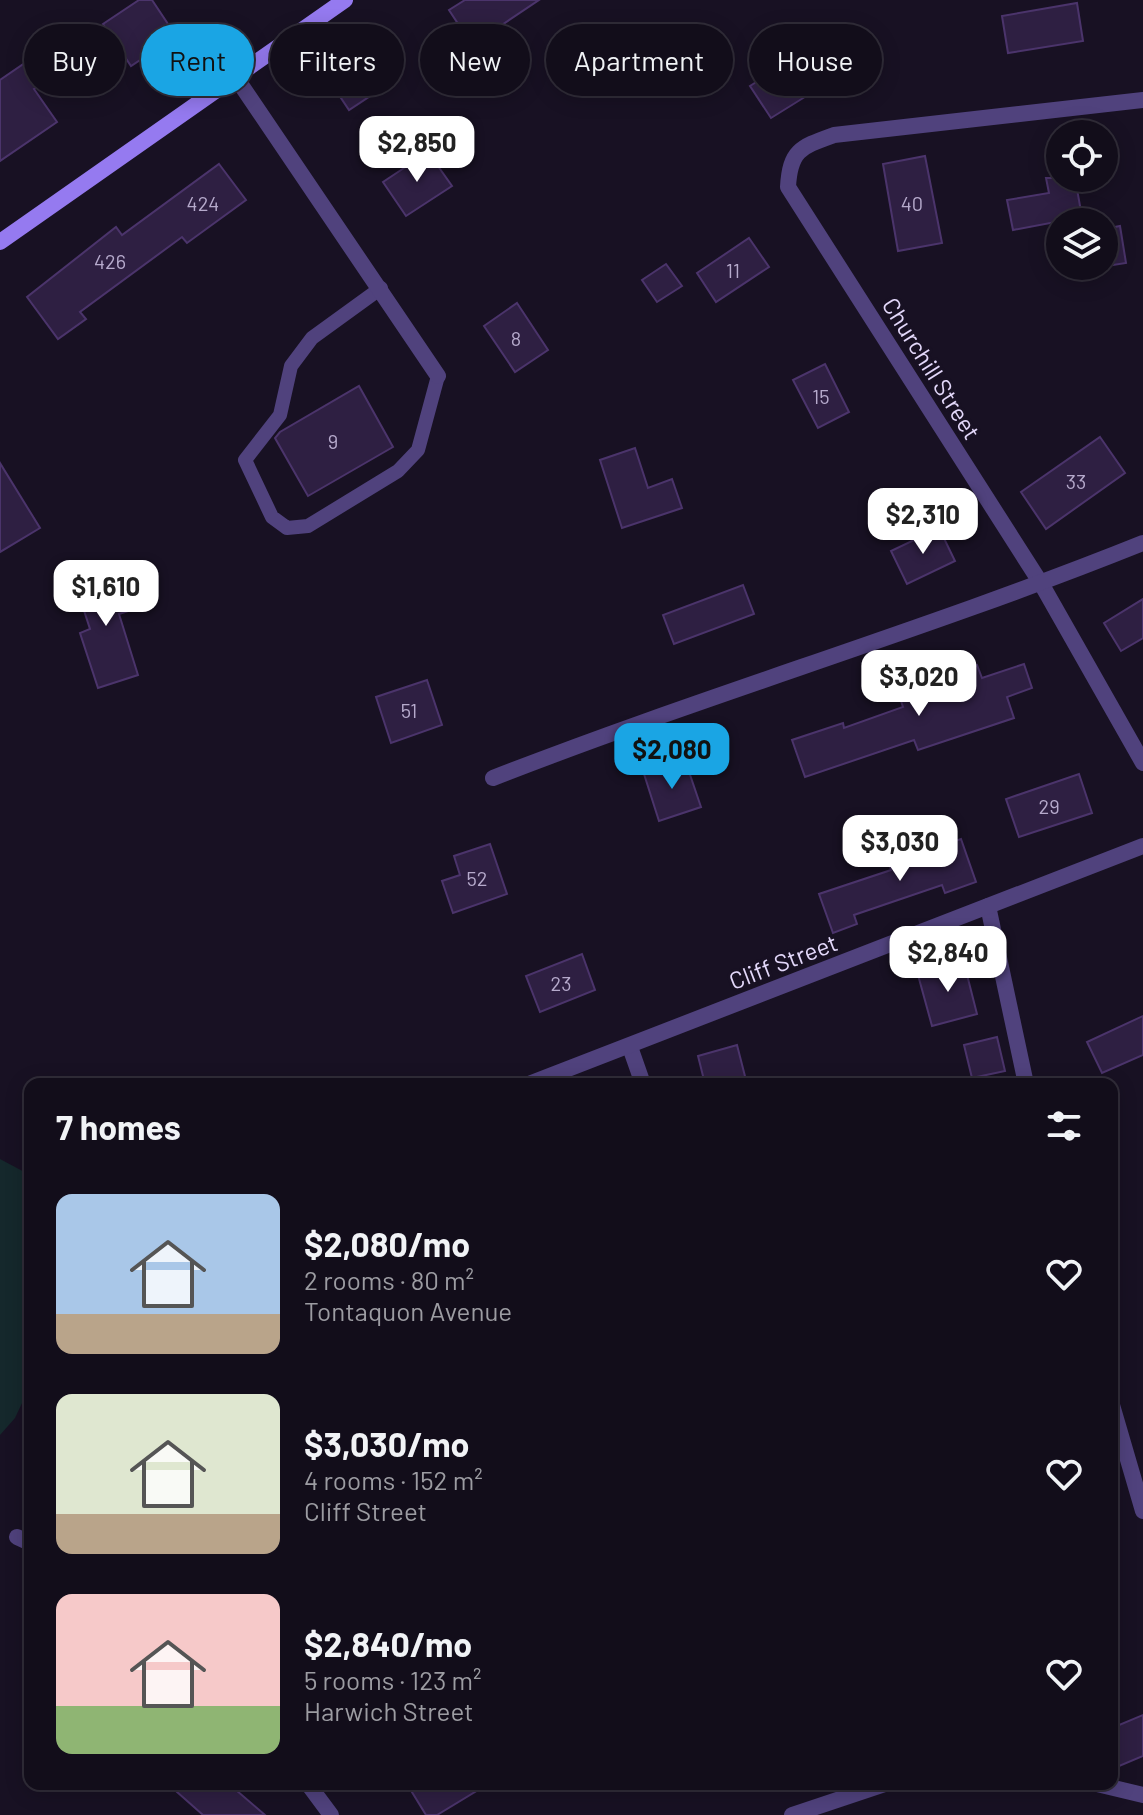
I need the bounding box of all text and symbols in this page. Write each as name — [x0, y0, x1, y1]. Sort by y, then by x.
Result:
chip: Buy — [24, 24, 125, 96]
chip: Rent — [141, 24, 254, 96]
chip: Filters — [270, 24, 404, 96]
chip: New — [420, 24, 530, 96]
chip: Apartment — [546, 24, 733, 96]
chip: House — [749, 24, 882, 96]
pin: $2,850 — [352, 116, 482, 184]
map controls — [1046, 120, 1118, 280]
button: locate — [1046, 120, 1118, 192]
text: $2,850 — [377, 126, 457, 157]
house number: 424 — [187, 191, 219, 215]
house number: 40 — [901, 191, 923, 215]
button: layers — [1046, 208, 1118, 280]
house number: 426 — [94, 249, 126, 273]
house number: 11 — [726, 258, 740, 282]
street label: Churchill Street — [877, 292, 987, 444]
house number: 8 — [511, 326, 521, 350]
house number: 15 — [812, 384, 830, 408]
house number: 9 — [328, 429, 338, 453]
house number: 33 — [1066, 469, 1086, 493]
pin: $2,310 — [858, 488, 988, 556]
text: $2,310 — [886, 498, 960, 529]
pin: $1,610 — [41, 560, 171, 628]
text: $1,610 — [72, 570, 140, 601]
pin: $3,020 — [854, 650, 984, 718]
text: $3,020 — [879, 660, 959, 691]
house number: 51 — [401, 698, 417, 722]
pin: $2,080 — [607, 723, 737, 791]
text: $2,080 — [632, 733, 712, 764]
house number: 29 — [1038, 794, 1060, 818]
pin: $3,030 — [835, 815, 965, 883]
text: $3,030 — [861, 825, 939, 856]
house number: 52 — [467, 866, 488, 890]
pin: $2,840 — [883, 926, 1013, 994]
street label: Cliff Street — [725, 927, 841, 995]
text: $2,840 — [908, 936, 988, 967]
house number: 23 — [551, 971, 571, 995]
icon: filters — [1042, 1104, 1086, 1148]
text: 7 homes — [56, 1106, 181, 1147]
text: $2,080/mo — [304, 1223, 470, 1264]
icon: home — [120, 1226, 216, 1322]
icon: heart — [1042, 1252, 1086, 1296]
text: 2 rooms · 80 m² — [304, 1264, 474, 1295]
text: Tontaquon Avenue — [304, 1295, 512, 1326]
text: $3,030/mo — [304, 1423, 469, 1464]
icon: home — [120, 1426, 216, 1522]
icon: heart — [1042, 1452, 1086, 1496]
text: 4 rooms · 152 m² — [304, 1464, 483, 1495]
text: Cliff Street — [304, 1495, 427, 1526]
text: $2,840/mo — [304, 1623, 472, 1664]
icon: home — [120, 1626, 216, 1722]
icon: heart — [1042, 1652, 1086, 1696]
text: 5 rooms · 123 m² — [304, 1664, 482, 1695]
text: Harwich Street — [304, 1695, 474, 1726]

